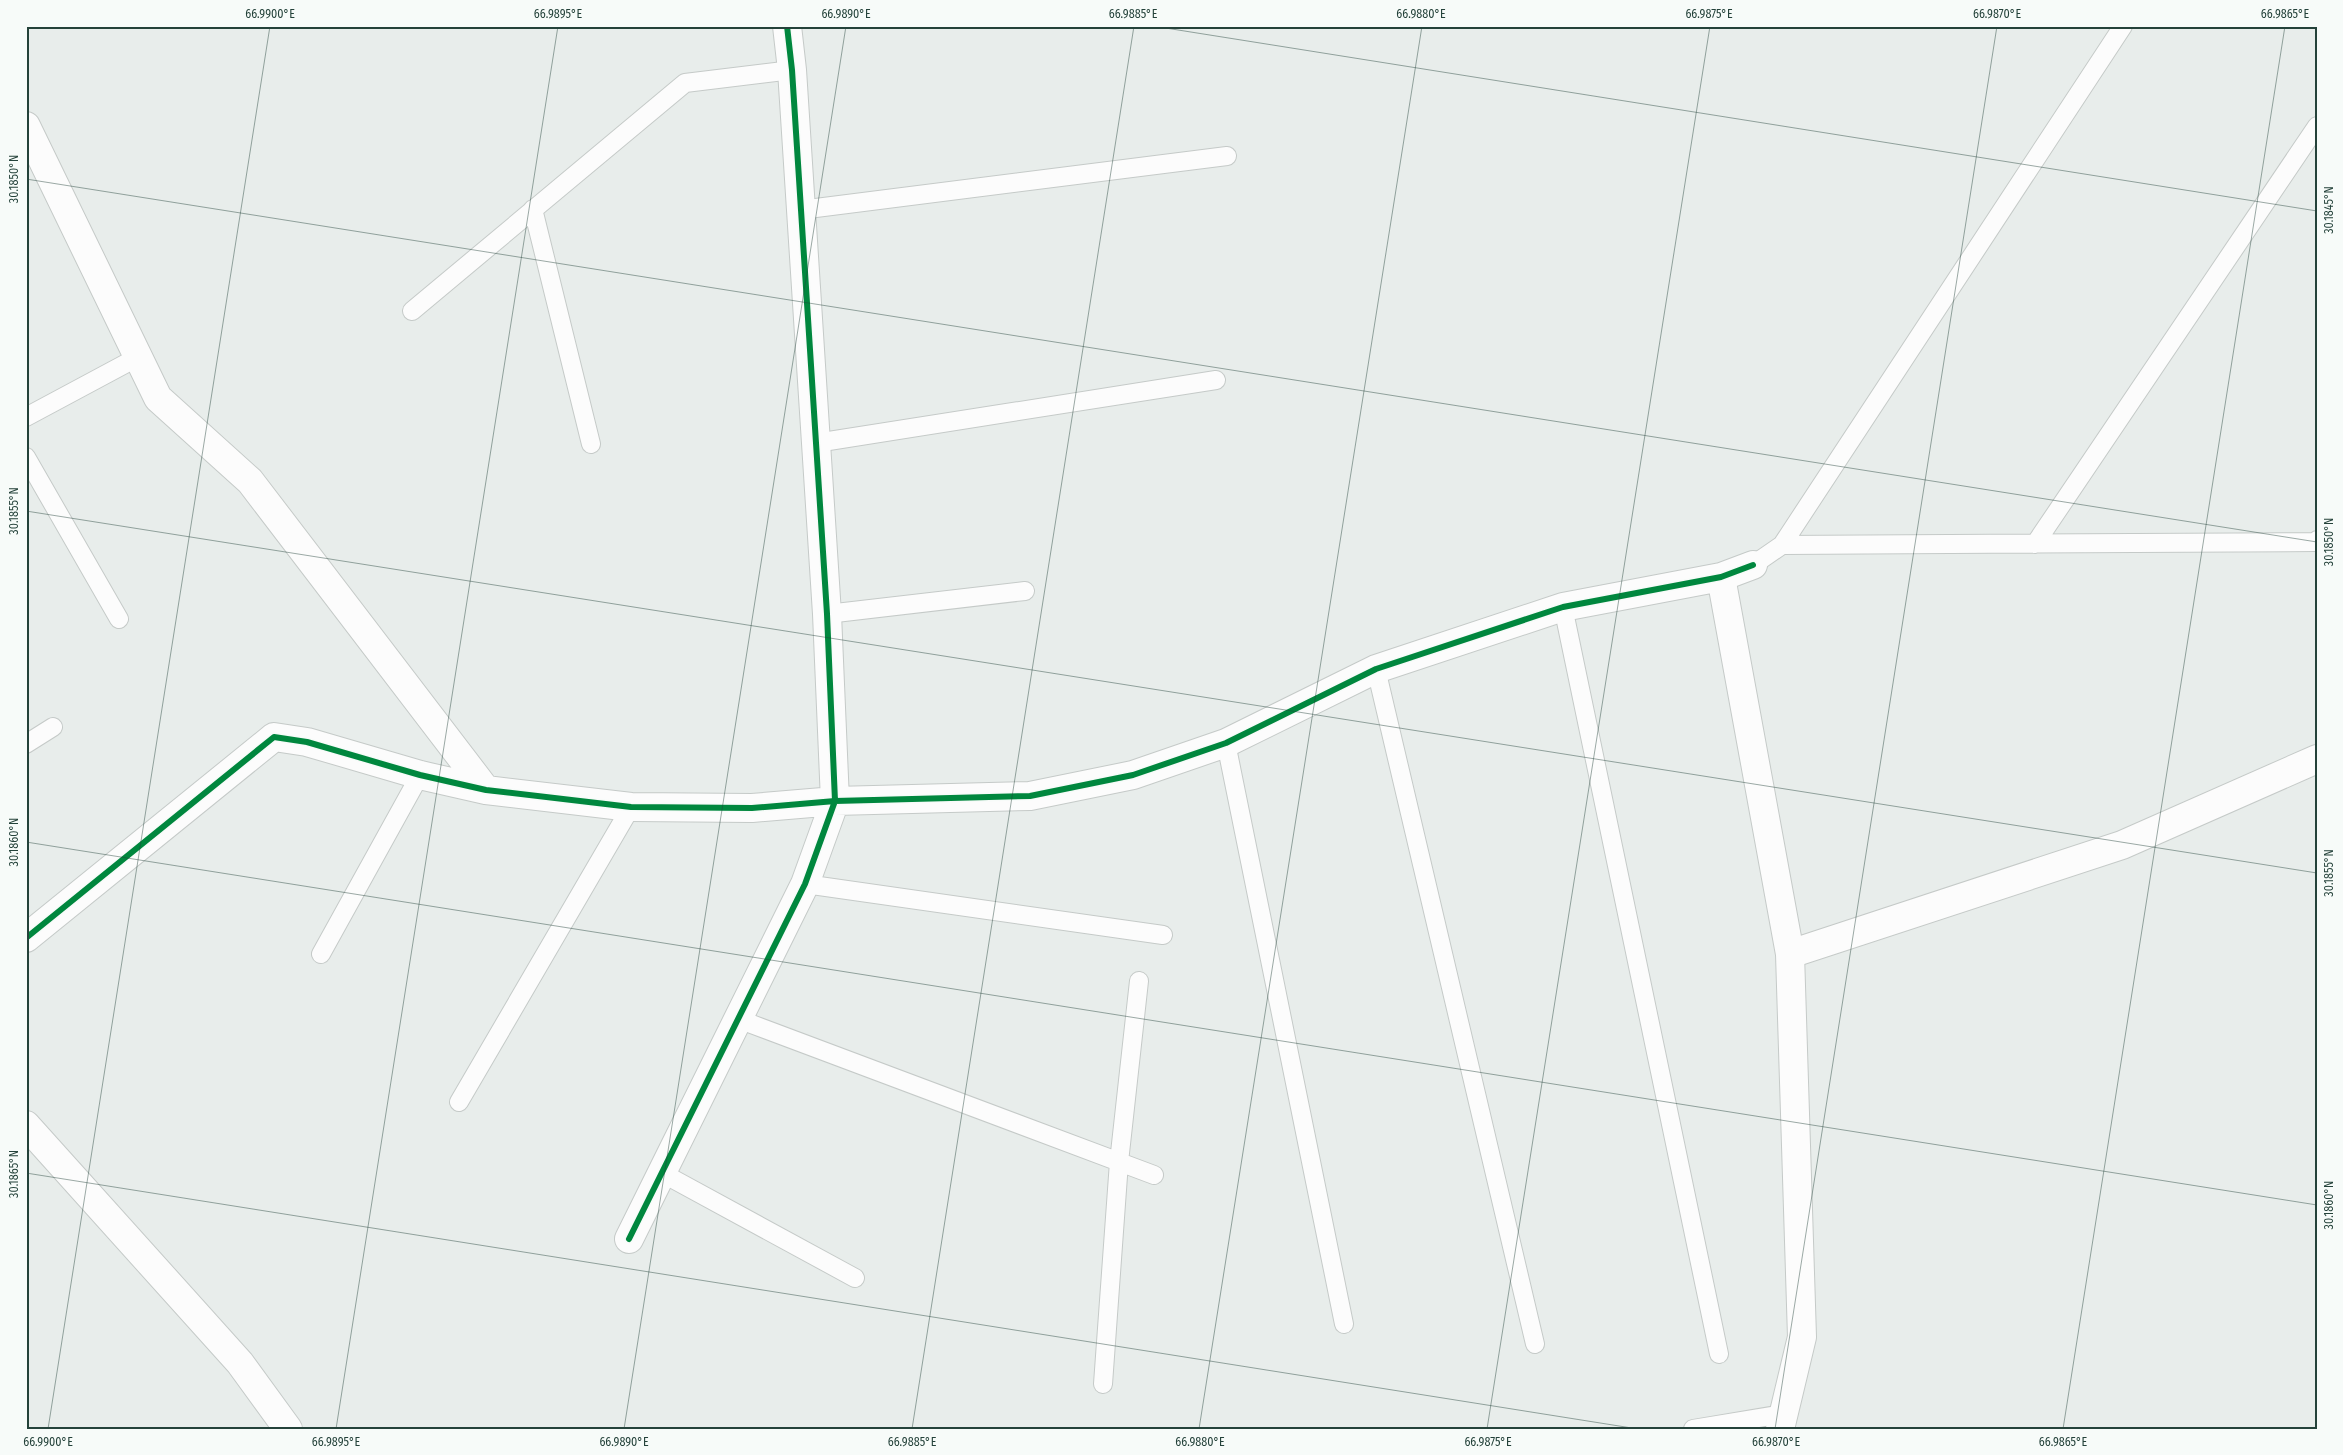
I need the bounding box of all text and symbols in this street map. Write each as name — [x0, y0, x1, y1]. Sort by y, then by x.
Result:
text: 66.9900°E — [245, 7, 295, 21]
text: 66.9895°E — [534, 7, 583, 21]
text: 66.9890°E — [821, 7, 871, 21]
text: 66.9885°E — [1109, 7, 1158, 21]
text: 66.9880°E — [1396, 7, 1446, 21]
text: 66.9875°E — [1685, 7, 1733, 21]
text: 66.9870°E — [1973, 7, 2021, 21]
text: 66.9865°E — [2261, 7, 2310, 21]
text: 30.1850°N — [7, 155, 21, 203]
text: 30.1845°N — [2322, 186, 2336, 234]
text: 30.1855°N — [7, 487, 21, 535]
text: 30.1850°N — [2322, 518, 2336, 566]
text: 30.1860°N — [7, 818, 21, 866]
text: 30.1855°N — [2322, 849, 2336, 897]
text: 30.1865°N — [7, 1150, 21, 1198]
text: 30.1860°N — [2322, 1181, 2336, 1229]
text: 66.9900°E — [23, 1435, 73, 1449]
text: 66.9895°E — [312, 1435, 361, 1449]
text: 66.9890°E — [599, 1435, 649, 1449]
text: 66.9885°E — [888, 1435, 937, 1449]
text: 66.9880°E — [1175, 1435, 1225, 1449]
text: 66.9875°E — [1464, 1435, 1512, 1449]
text: 66.9870°E — [1752, 1435, 1800, 1449]
text: 66.9865°E — [2039, 1435, 2088, 1449]

